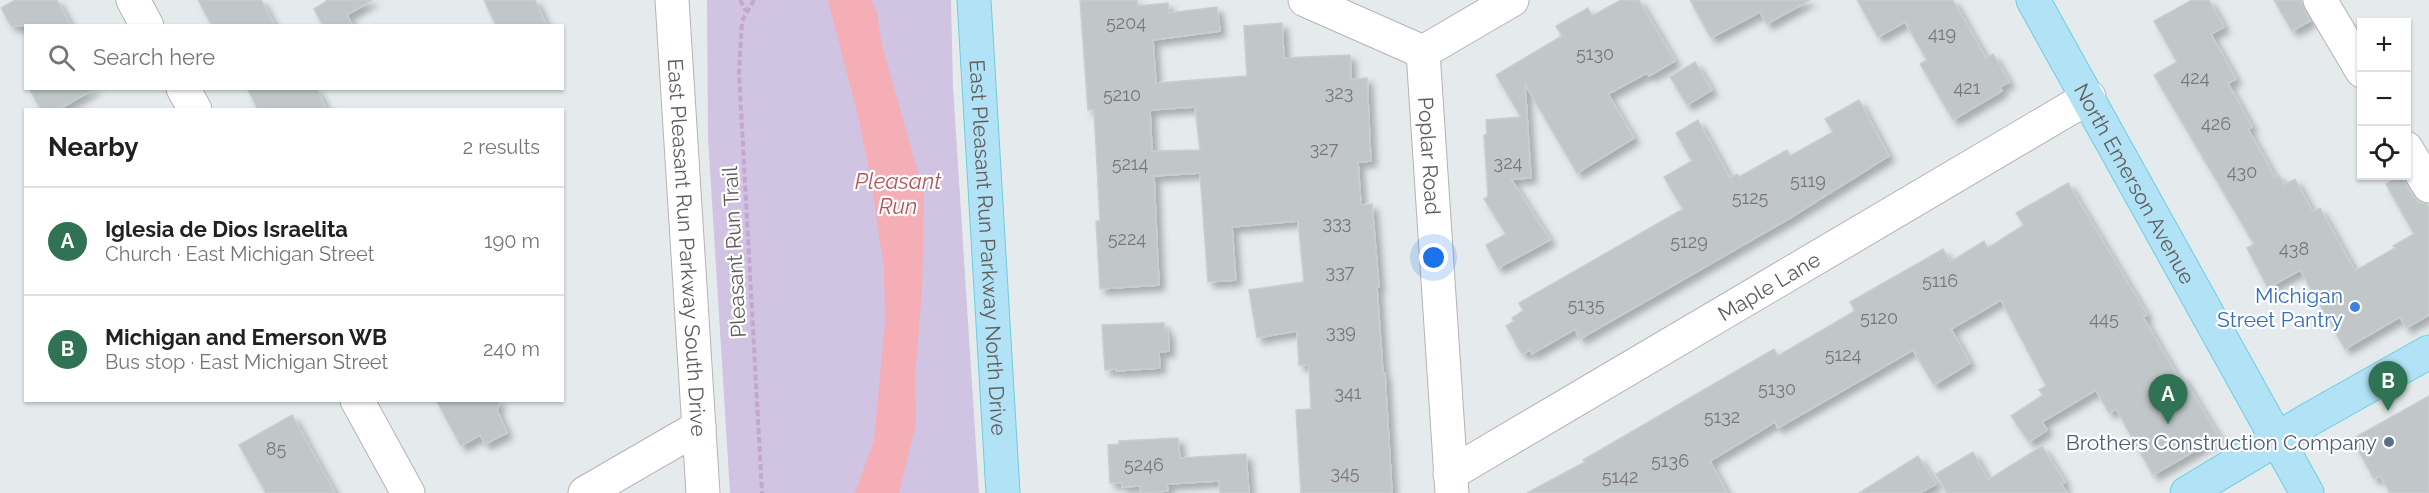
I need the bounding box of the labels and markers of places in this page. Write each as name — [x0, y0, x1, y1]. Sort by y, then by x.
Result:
place label: Michigan Street Pantry — [2217, 283, 2343, 332]
marker: Michigan Street Pantry — [2348, 300, 2362, 314]
pin: B — [2368, 362, 2408, 411]
pin: A — [2148, 374, 2188, 424]
place label: Brothers Construction Company — [2066, 430, 2377, 455]
marker: Brothers Construction Company — [2382, 435, 2396, 449]

